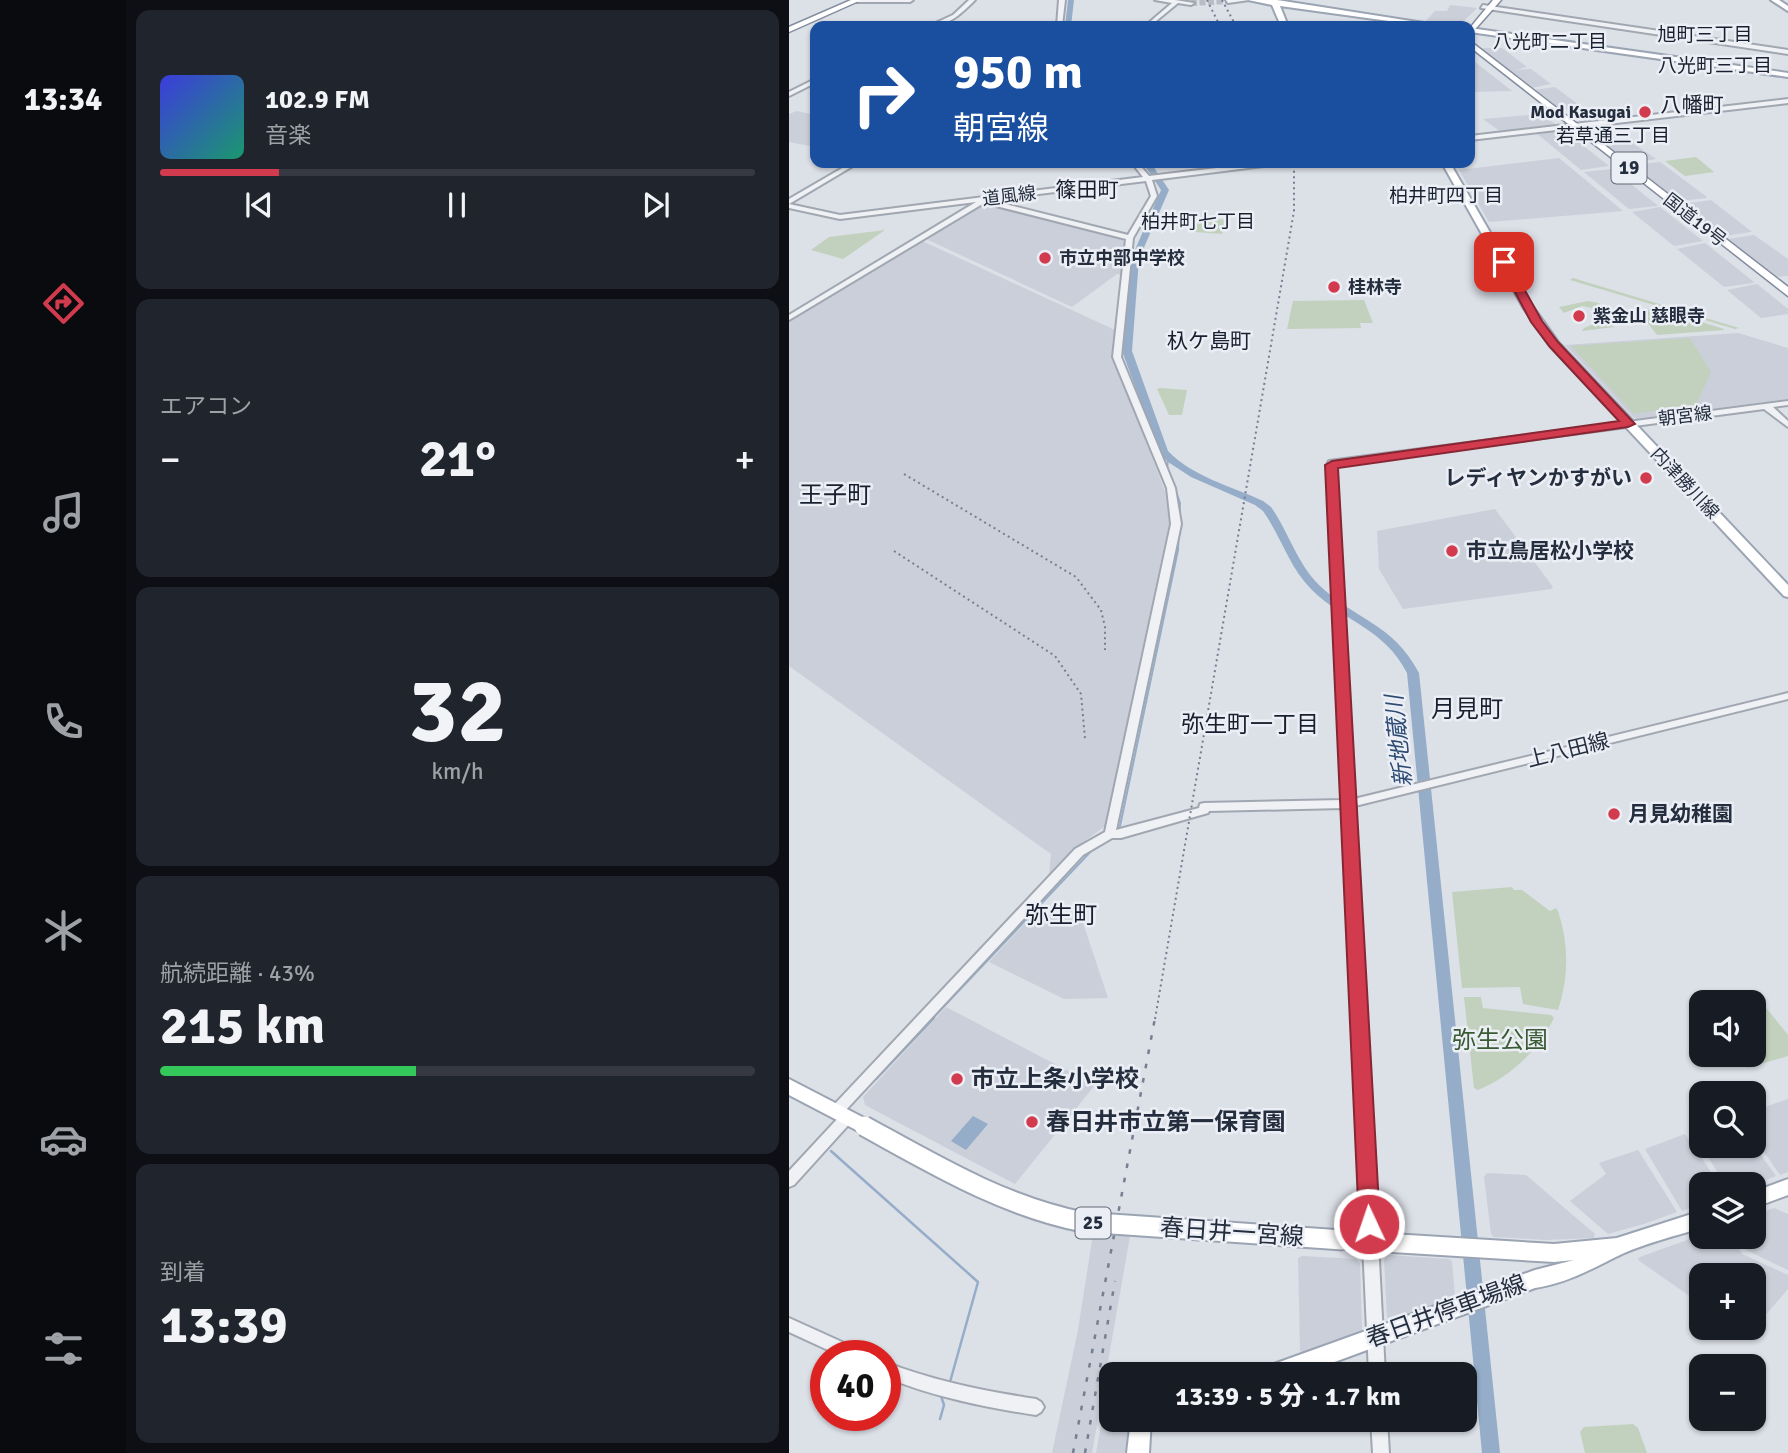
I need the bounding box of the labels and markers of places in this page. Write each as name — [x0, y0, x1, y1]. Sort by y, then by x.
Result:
place label: Mod Kasugai — [1530, 101, 1631, 123]
marker: Mod Kasugai — [1637, 104, 1653, 120]
pin — [1474, 232, 1534, 292]
place label: 市立中部中学校 — [1059, 247, 1185, 269]
marker: 市立中部中学校 — [1037, 250, 1053, 266]
place label: 桂林寺 — [1348, 276, 1402, 298]
marker: 桂林寺 — [1326, 279, 1342, 295]
place label: 紫金山 慈眼寺 — [1593, 305, 1705, 327]
marker: 紫金山 慈眼寺 — [1571, 308, 1587, 324]
place label: レディヤンかすがい — [1444, 465, 1632, 491]
marker: レディヤンかすがい — [1638, 470, 1654, 486]
place label: 市立鳥居松小学校 — [1466, 538, 1634, 564]
marker: 市立鳥居松小学校 — [1444, 543, 1460, 559]
place label: 月見幼稚園 — [1628, 801, 1733, 827]
marker: 月見幼稚園 — [1606, 806, 1622, 822]
place label: 市立上条小学校 — [971, 1064, 1139, 1094]
marker: 市立上条小学校 — [949, 1071, 965, 1087]
place label: 春日井市立第一保育園 — [1046, 1107, 1286, 1137]
marker: 春日井市立第一保育園 — [1024, 1114, 1040, 1130]

